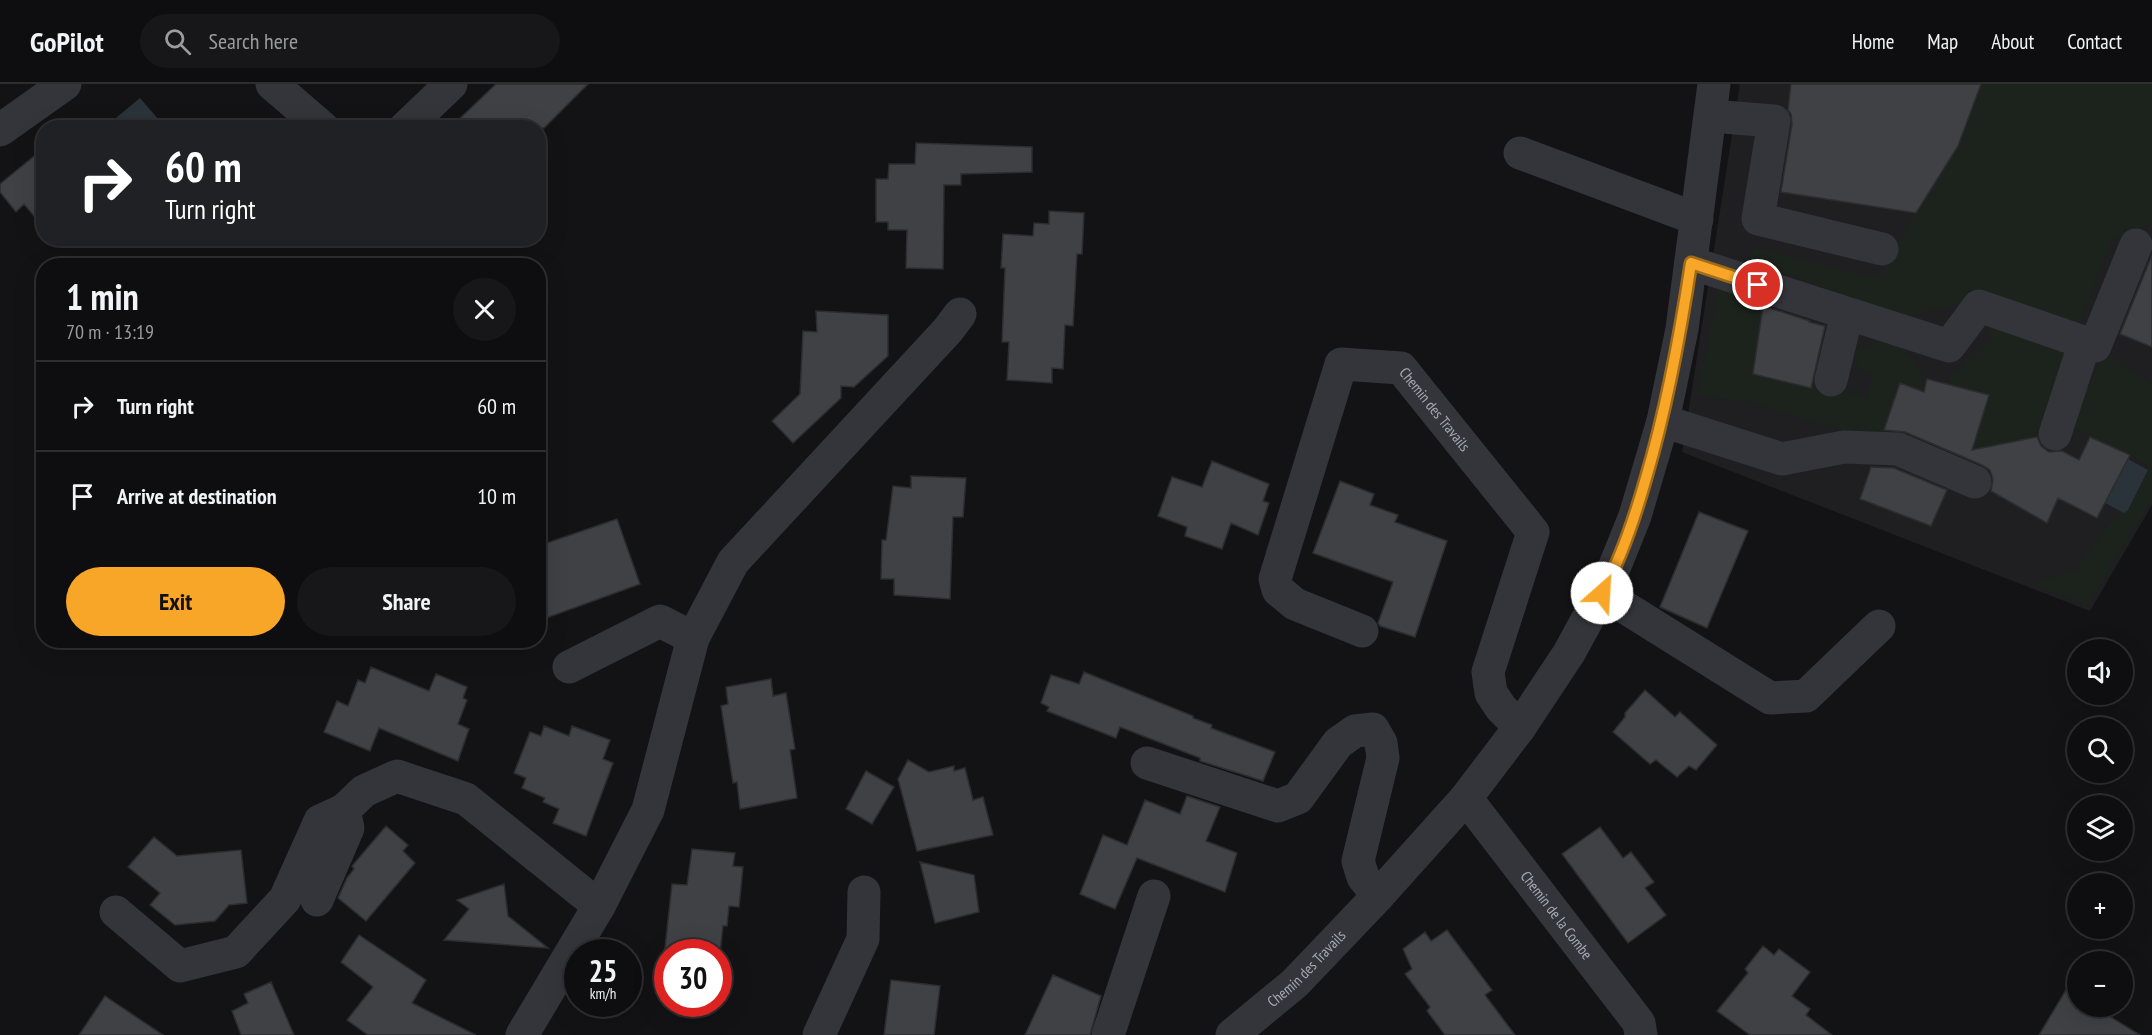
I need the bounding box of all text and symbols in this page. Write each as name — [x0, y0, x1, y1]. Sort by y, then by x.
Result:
search box — [140, 14, 560, 68]
text: GoPilot — [30, 23, 104, 60]
icon: search — [161, 25, 194, 58]
text: Search here — [209, 27, 298, 55]
text: Home — [1852, 28, 1894, 55]
text: Map — [1927, 28, 1958, 55]
text: About — [1991, 28, 2034, 55]
text: Contact — [2067, 28, 2122, 55]
text: 60 m — [165, 139, 242, 194]
icon: right — [66, 144, 144, 222]
text: Turn right — [165, 192, 256, 226]
pin — [1732, 259, 1783, 310]
icon: arrive — [1741, 268, 1774, 301]
text: 1 min — [66, 273, 139, 320]
button: close — [453, 278, 516, 341]
text: 70 m · 13:19 — [66, 319, 154, 345]
street label: Chemin des Travails — [1395, 363, 1474, 455]
icon: right — [66, 390, 99, 423]
text: Turn right — [117, 392, 194, 420]
text: 60 m — [477, 392, 516, 420]
icon: arrive — [66, 480, 99, 513]
text: Arrive at destination — [117, 482, 277, 510]
text: 10 m — [477, 482, 516, 510]
position arrow — [1570, 561, 1634, 625]
button: Exit — [66, 567, 285, 636]
button: Share — [297, 567, 516, 636]
map controls — [2067, 639, 2133, 1017]
button: sound — [2067, 639, 2133, 705]
button: search — [2067, 717, 2133, 783]
button: layers — [2067, 795, 2133, 861]
street label: Chemin de la Combe — [1517, 867, 1597, 963]
button: + — [2067, 873, 2133, 939]
street label: Chemin des Travails — [1263, 926, 1349, 1011]
speed limit sign: 30 — [654, 939, 732, 1017]
text: 25 — [589, 951, 617, 990]
button: − — [2067, 951, 2133, 1017]
text: km/h — [590, 984, 616, 1003]

